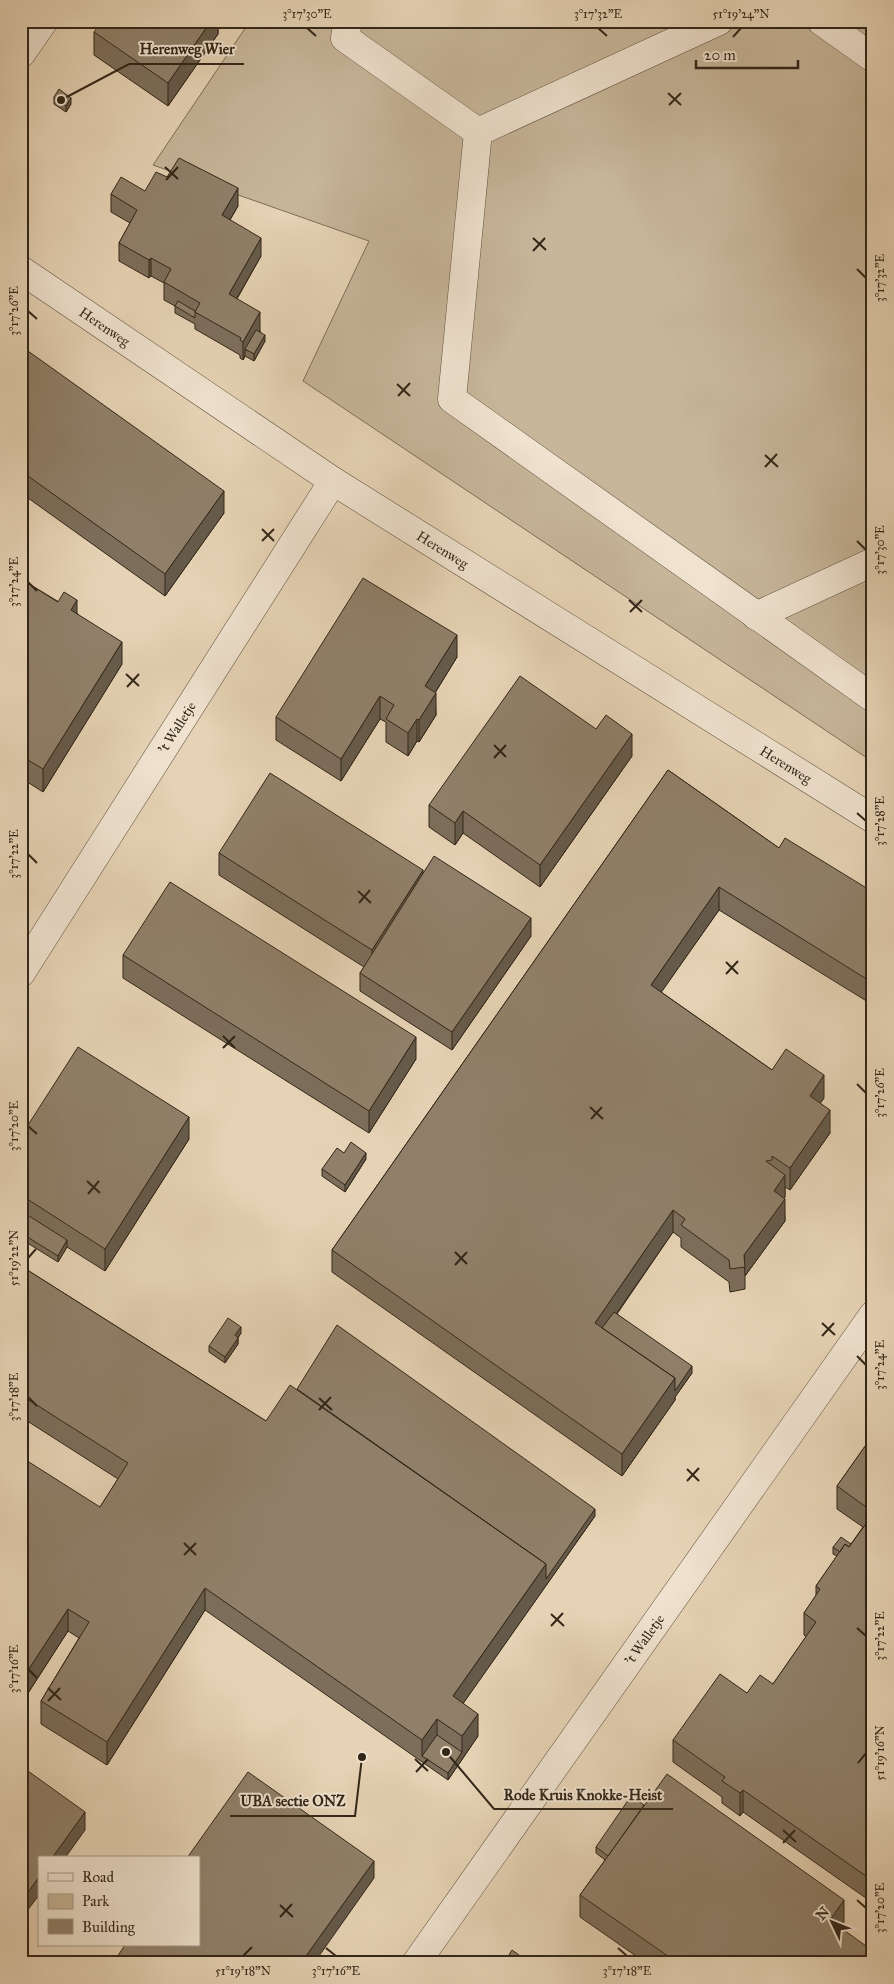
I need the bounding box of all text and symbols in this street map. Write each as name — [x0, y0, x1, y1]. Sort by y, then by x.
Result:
text: 3°17'30"E — [282, 7, 332, 21]
text: 3°17'32"E — [574, 7, 622, 21]
text: 51°19'24"N — [712, 7, 770, 21]
callout: Herenweg Wier — [129, 34, 244, 64]
scale bar — [696, 38, 799, 70]
text: Herenweg Wier — [139, 40, 235, 59]
text: 20 m — [704, 46, 736, 64]
text: 3°17'32"E — [873, 254, 887, 302]
text: 3°17'26"E — [7, 286, 21, 336]
street label: Herenweg — [76, 303, 134, 350]
text: 3°17'30"E — [873, 525, 887, 575]
street label: Herenweg — [414, 527, 472, 572]
text: 3°17'24"E — [7, 557, 21, 607]
street label: 't Walletje — [154, 698, 200, 756]
street label: Herenweg — [757, 742, 815, 787]
text: 3°17'28"E — [873, 796, 887, 846]
text: 3°17'22"E — [7, 829, 21, 879]
text: 3°17'26"E — [873, 1068, 887, 1118]
text: 3°17'20"E — [7, 1100, 21, 1151]
text: 51°19'22"N — [7, 1230, 21, 1286]
text: 3°17'24"E — [873, 1340, 887, 1390]
text: 3°17'18"E — [7, 1372, 21, 1421]
street label: 't Walletje — [621, 1611, 668, 1668]
text: 3°17'22"E — [873, 1611, 887, 1661]
text: 3°17'16"E — [7, 1644, 21, 1693]
text: 51°19'16"N — [873, 1725, 887, 1781]
callout: Rode Kruis Knokke-Heist — [494, 1779, 673, 1809]
callout: UBA sectie ONZ — [230, 1786, 355, 1816]
text: Rode Kruis Knokke-Heist — [504, 1786, 663, 1804]
text: UBA sectie ONZ — [240, 1792, 346, 1810]
legend — [38, 1856, 200, 1946]
text: Road — [82, 1868, 114, 1886]
text: 3°17'20"E — [873, 1882, 887, 1933]
text: Park — [82, 1892, 109, 1910]
north arrow — [806, 1896, 856, 1946]
text: N — [813, 1903, 833, 1924]
text: Building — [82, 1918, 136, 1936]
text: 51°19'18"N — [215, 1964, 271, 1978]
text: 3°17'16"E — [312, 1964, 361, 1978]
text: 3°17'18"E — [603, 1964, 652, 1978]

